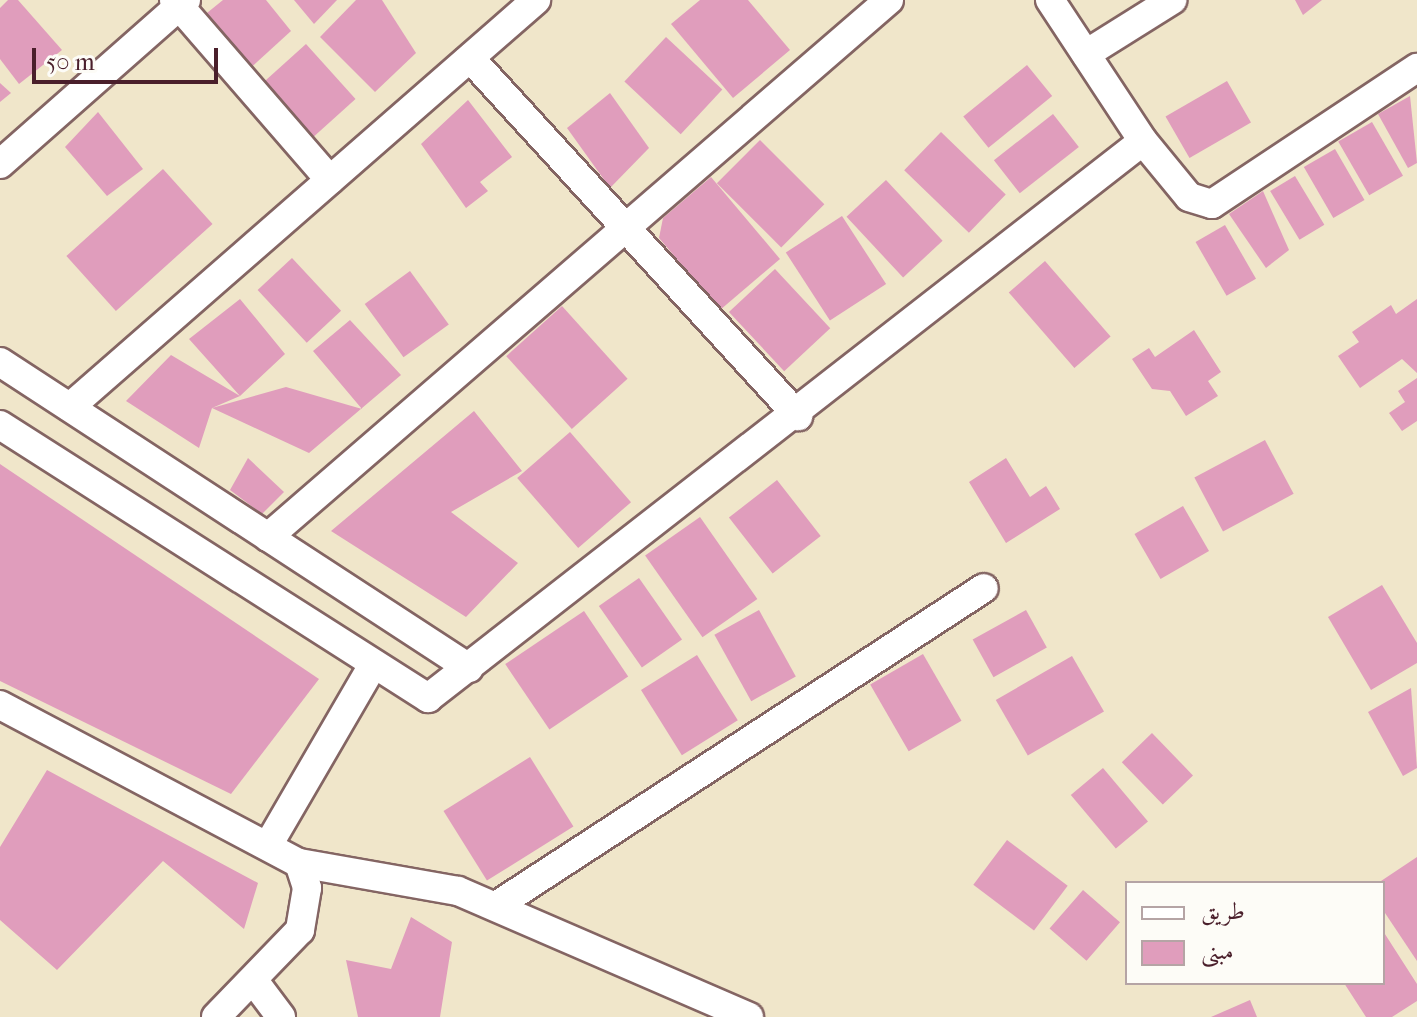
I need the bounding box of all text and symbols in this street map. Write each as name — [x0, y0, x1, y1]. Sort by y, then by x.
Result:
scale bar — [36, 32, 222, 82]
text: 50 m — [46, 48, 95, 76]
legend — [1125, 881, 1385, 985]
text: طريق — [1201, 897, 1245, 925]
text: مبنى — [1201, 937, 1234, 965]

